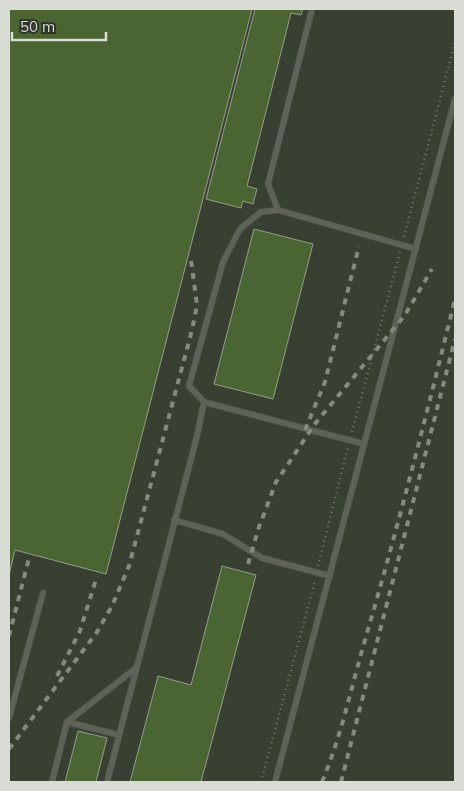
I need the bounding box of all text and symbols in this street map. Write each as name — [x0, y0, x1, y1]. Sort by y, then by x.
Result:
scale bar — [12, 10, 106, 42]
text: 50 m — [20, 17, 55, 36]

